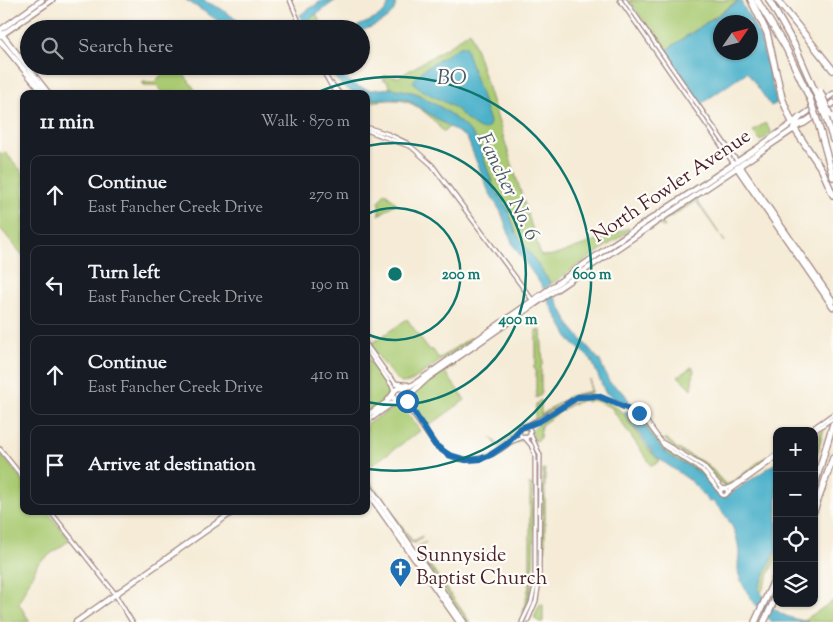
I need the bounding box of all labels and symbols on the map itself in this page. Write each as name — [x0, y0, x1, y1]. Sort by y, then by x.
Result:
north arrow — [713, 15, 758, 60]
water label: BO — [437, 64, 467, 94]
street label: North Fowler Avenue — [587, 123, 757, 251]
water label: Fancher No. 6 — [468, 128, 546, 246]
centre of rings — [386, 265, 404, 283]
text: 200 m — [442, 265, 481, 286]
text: 600 m — [573, 265, 612, 286]
text: 400 m — [498, 310, 538, 331]
route start — [396, 390, 419, 413]
route end — [628, 402, 651, 425]
place label: Sunnyside Baptist Church — [416, 542, 548, 594]
church icon: Sunnyside Baptist Church — [388, 556, 412, 587]

